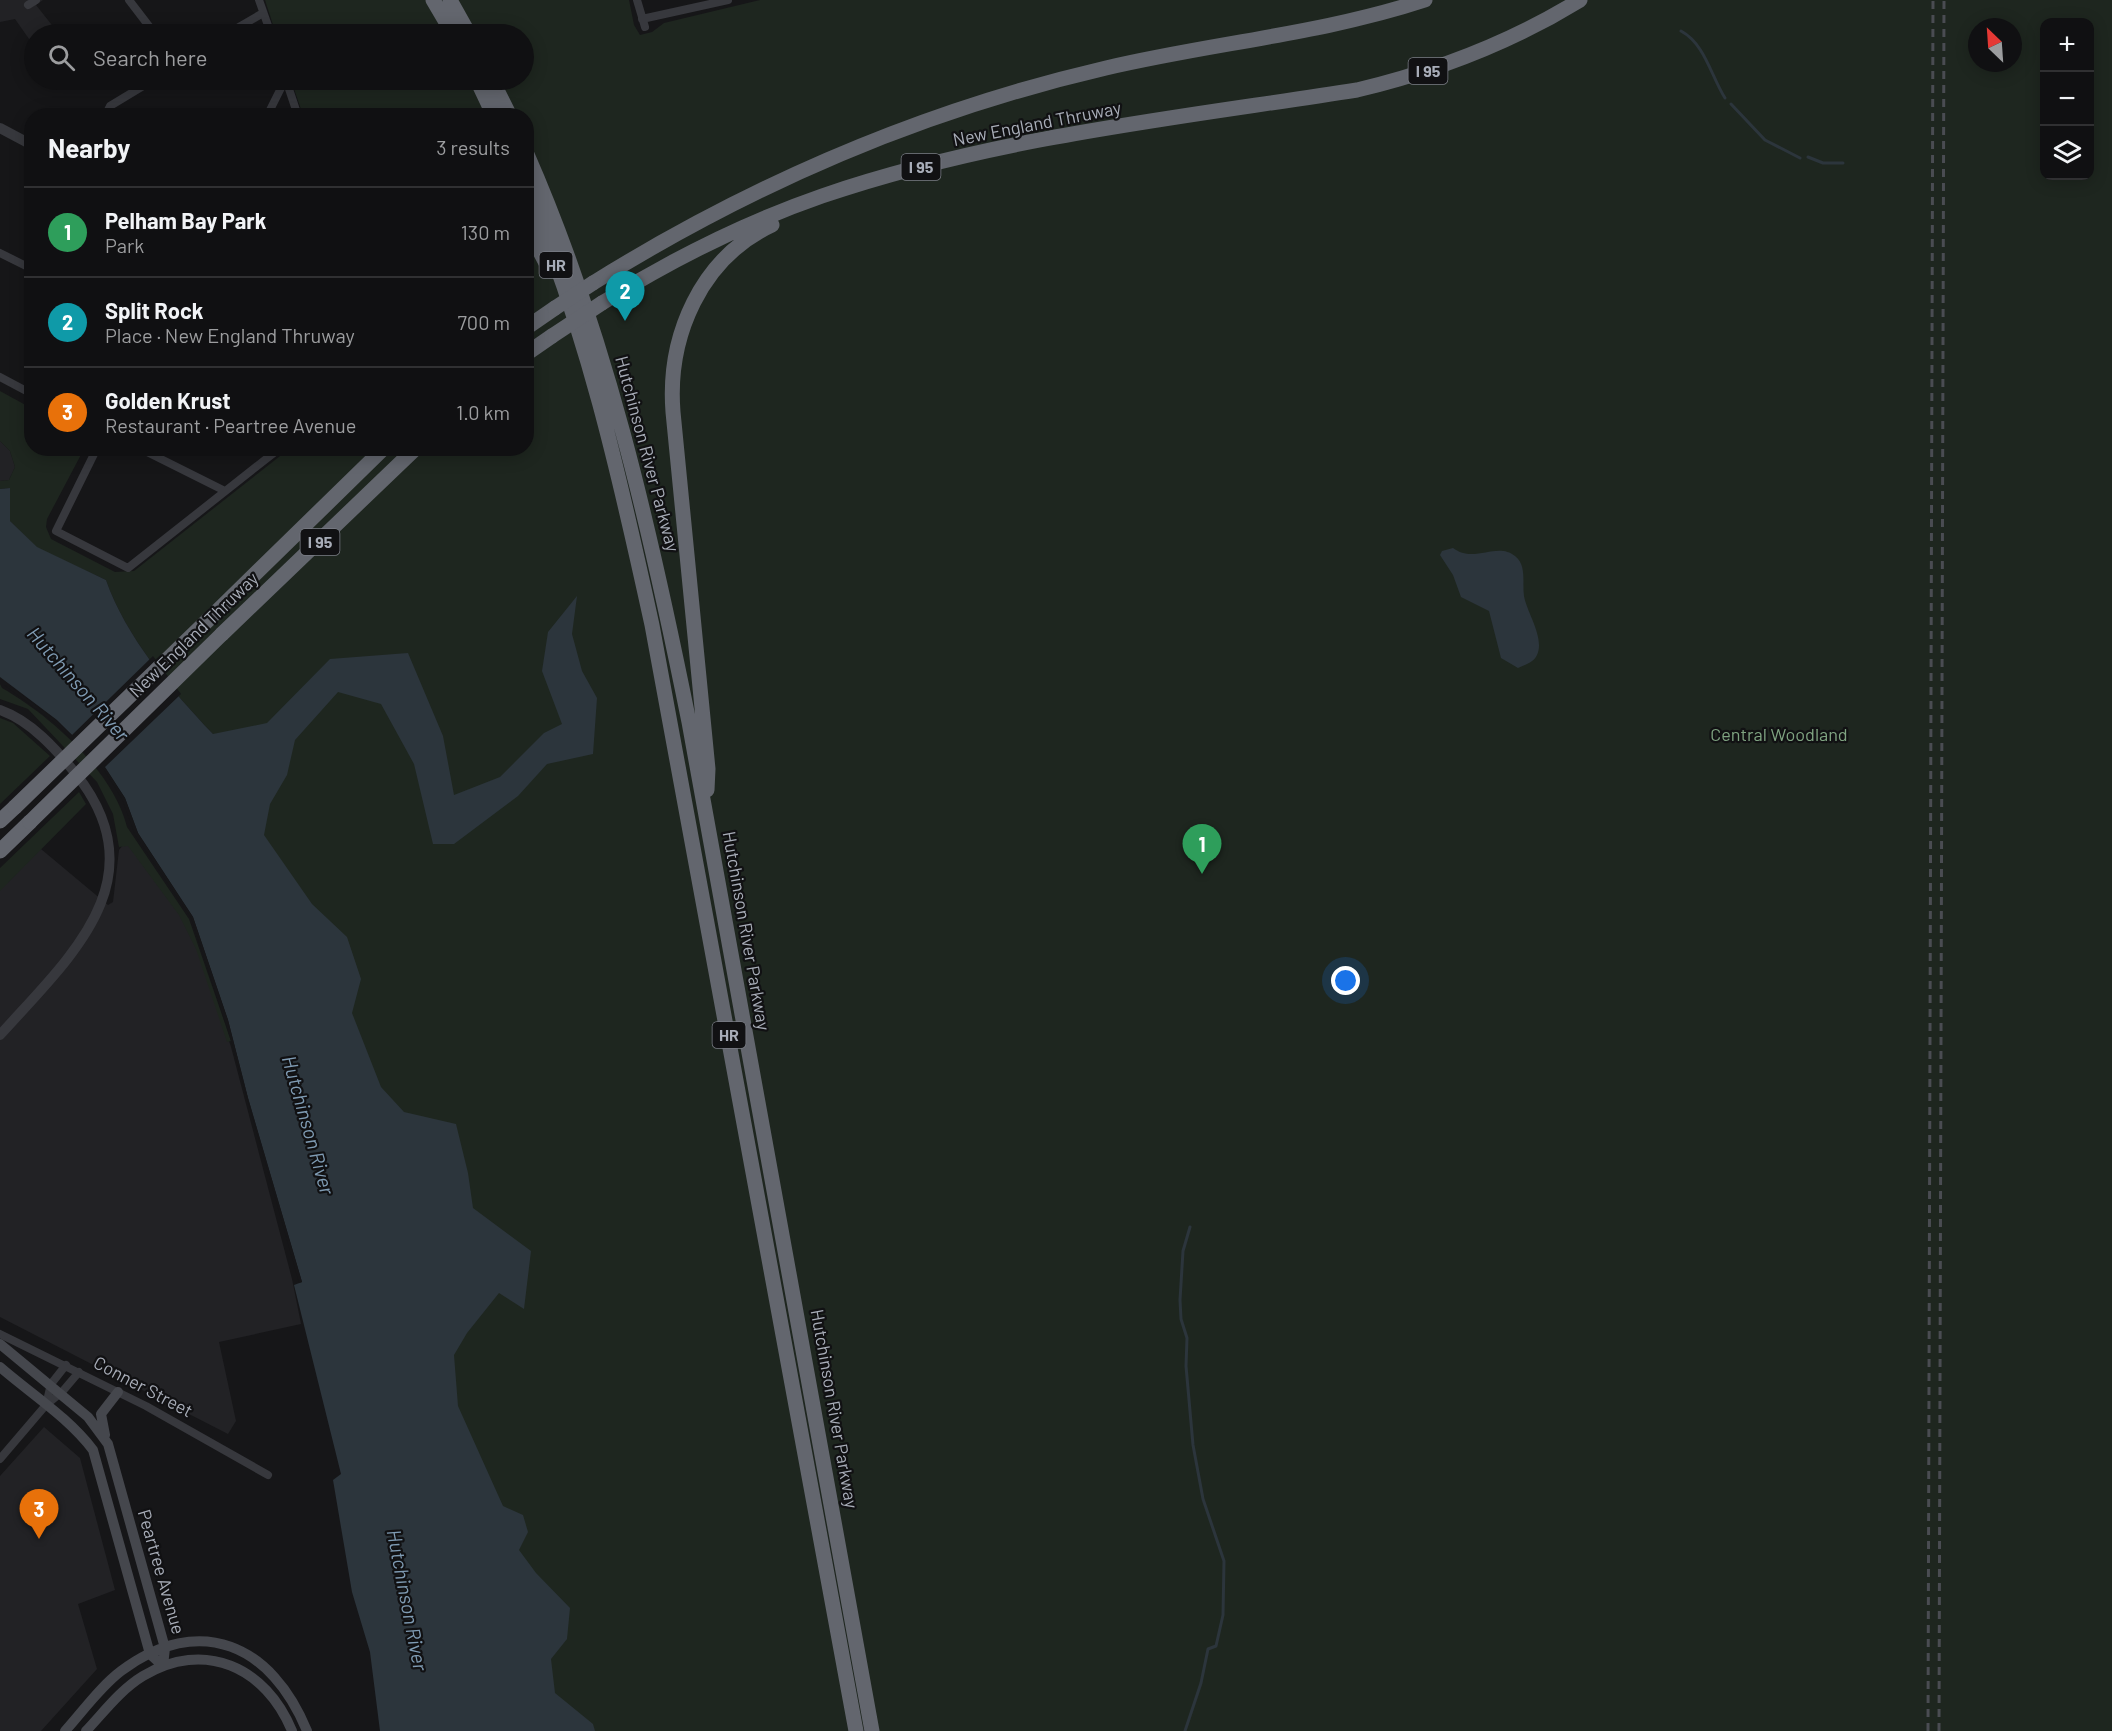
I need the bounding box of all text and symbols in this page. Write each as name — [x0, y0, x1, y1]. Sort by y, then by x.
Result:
north arrow — [1968, 18, 2022, 72]
map controls — [2040, 18, 2094, 180]
button: + — [2040, 18, 2094, 72]
search box — [24, 24, 534, 90]
icon: search — [45, 41, 78, 74]
text: Search here — [93, 44, 207, 70]
road number: I 95 — [1408, 58, 1448, 84]
button: − — [2040, 72, 2094, 126]
street label: New England Thruway — [951, 96, 1123, 150]
button: layers — [2040, 126, 2094, 180]
text: Nearby — [48, 132, 130, 163]
text: 3 results — [436, 135, 510, 159]
road number: I 95 — [902, 154, 940, 180]
text: Pelham Bay Park — [105, 207, 266, 233]
text: 1 — [64, 220, 71, 244]
text: 130 m — [461, 220, 510, 244]
text: Park — [105, 233, 144, 257]
road number: HR — [540, 252, 572, 278]
pin: 2 — [606, 272, 644, 321]
text: Split Rock — [105, 297, 203, 323]
text: 2 — [62, 310, 73, 334]
text: 700 m — [457, 310, 510, 334]
text: Place · New England Thruway — [105, 323, 355, 347]
street label: Hutchinson River Parkway — [611, 353, 685, 554]
text: Golden Krust — [105, 387, 231, 413]
text: 3 — [62, 400, 73, 424]
text: 1.0 km — [456, 400, 510, 424]
text: Restaurant · Peartree Avenue — [105, 413, 356, 437]
road number: I 95 — [300, 529, 340, 555]
street label: New England Thruway — [124, 567, 262, 702]
water label: Hutchinson River — [23, 621, 135, 746]
park label: Central Woodland — [1710, 723, 1848, 745]
pin: 1 — [1182, 824, 1222, 874]
street label: Hutchinson River Parkway — [719, 829, 775, 1032]
your location — [1331, 966, 1360, 995]
road number: HR — [712, 1022, 746, 1048]
water label: Hutchinson River — [278, 1053, 340, 1198]
street label: Hutchinson River Parkway — [807, 1307, 863, 1510]
street label: Conner Street — [90, 1351, 197, 1421]
pin: 3 — [20, 1490, 58, 1539]
street label: Peartree Avenue — [134, 1507, 190, 1637]
water label: Hutchinson River — [383, 1527, 434, 1673]

